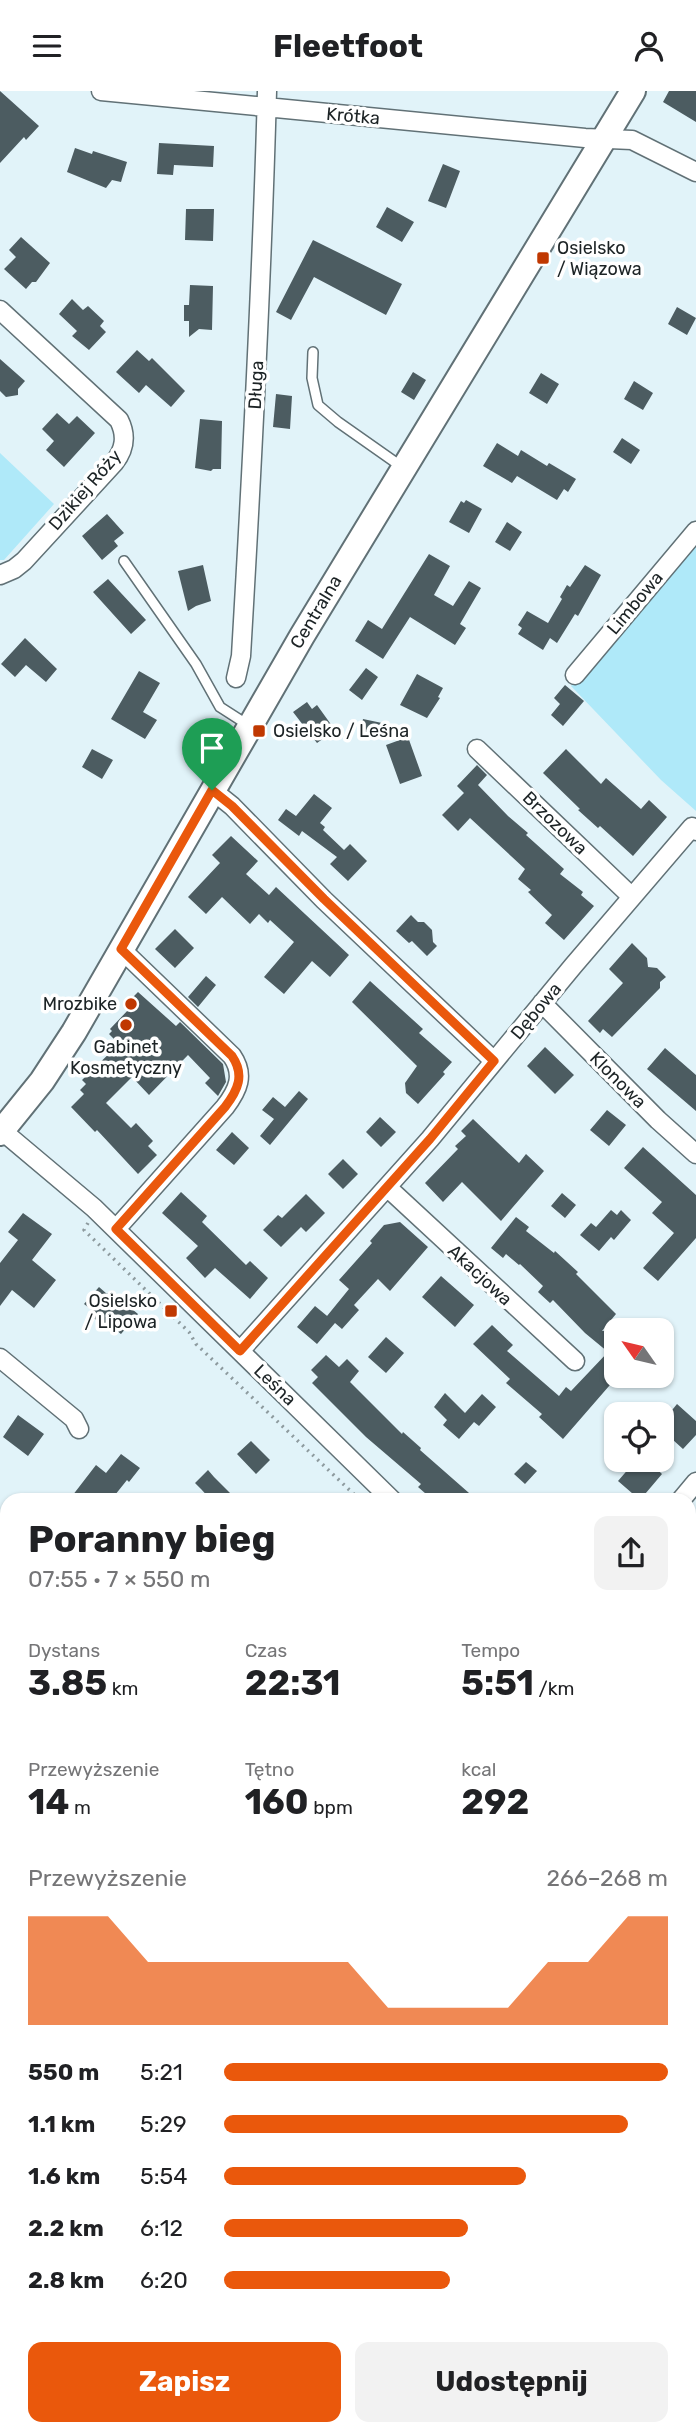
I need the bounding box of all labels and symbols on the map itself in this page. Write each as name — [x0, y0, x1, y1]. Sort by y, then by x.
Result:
street label: Krótka — [325, 103, 381, 129]
place label: Osielsko / Wiązowa — [557, 237, 642, 280]
marker: Osielsko / Wiązowa — [535, 250, 551, 266]
street label: Długa — [244, 360, 268, 410]
street label: Dzikiej Róży — [44, 445, 126, 535]
street label: Limbowa — [602, 567, 668, 639]
street label: Centralna — [286, 571, 346, 653]
pin — [182, 718, 242, 790]
place label: Osielsko / Leśna — [273, 720, 409, 742]
marker: Osielsko / Leśna — [251, 723, 267, 739]
street label: Brzozowa — [518, 787, 592, 859]
street label: Dębowa — [506, 978, 566, 1044]
place label: Mrozbike — [43, 993, 117, 1015]
marker: Mrozbike — [123, 996, 139, 1012]
marker: Gabinet Kosmetyczny — [118, 1017, 134, 1033]
place label: Gabinet Kosmetyczny — [70, 1036, 182, 1079]
street label: Klonowa — [585, 1047, 651, 1113]
street label: Akacjowa — [443, 1240, 517, 1310]
place label: Osielsko / Lipowa — [85, 1290, 157, 1333]
marker: Osielsko / Lipowa — [163, 1303, 179, 1319]
north arrow — [604, 1318, 674, 1388]
street label: Leśna — [249, 1360, 301, 1410]

